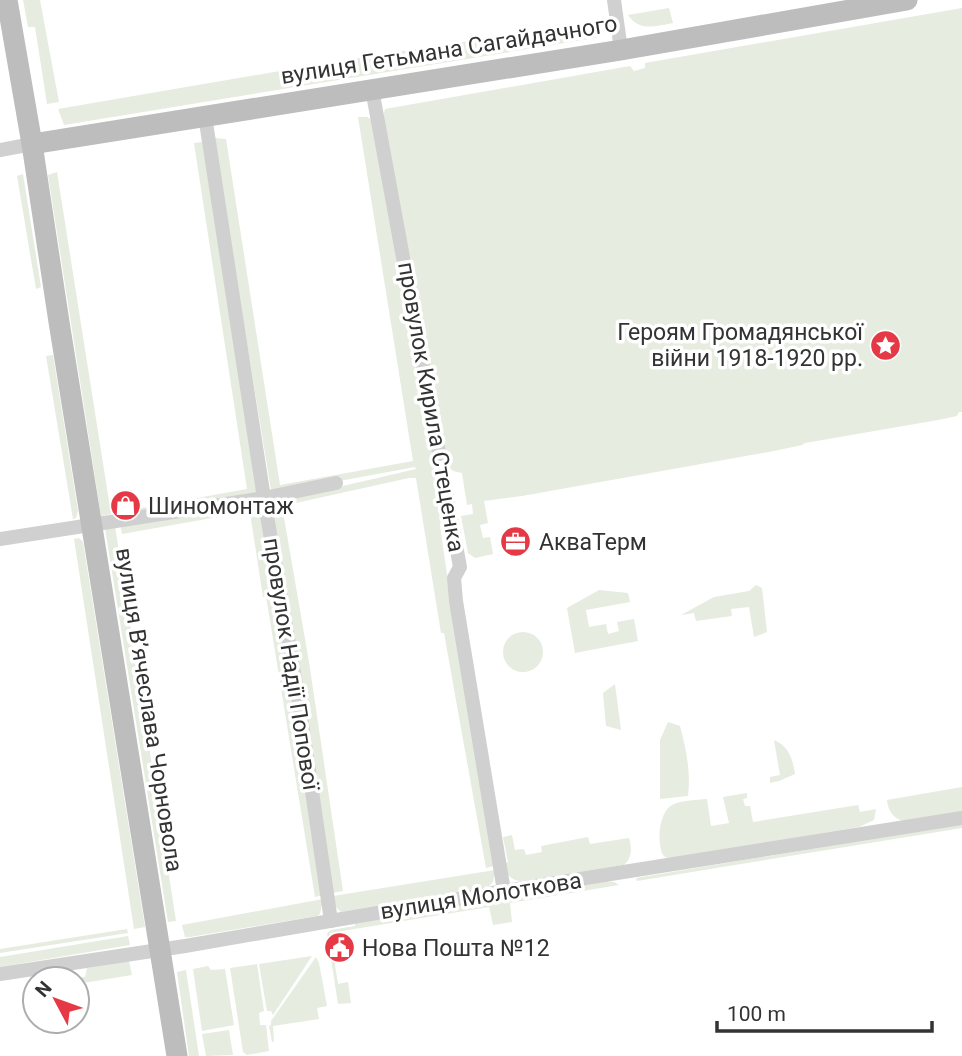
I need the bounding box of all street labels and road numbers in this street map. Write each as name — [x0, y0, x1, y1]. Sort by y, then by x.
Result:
street label: вулиця Гетьмана Сагайдачного — [279, 10, 619, 90]
street label: провулок Кирила Стеценка — [392, 260, 470, 554]
street label: провулок Надії Попової — [258, 536, 324, 793]
street label: вулиця Вʼячеслава Чорновола — [110, 546, 188, 874]
street label: вулиця Молоткова — [378, 867, 584, 925]

